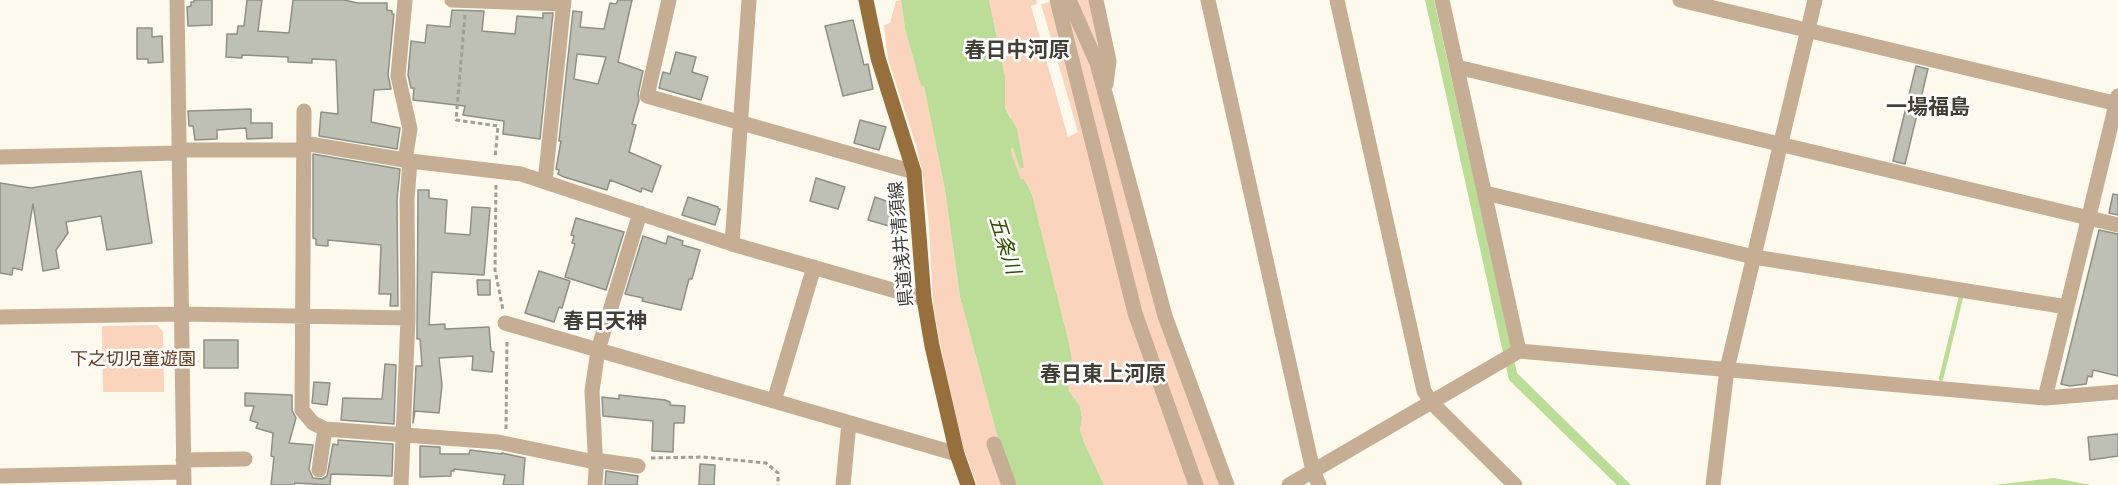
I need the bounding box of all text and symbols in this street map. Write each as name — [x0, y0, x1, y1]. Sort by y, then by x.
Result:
district label: 春日中河原 — [965, 37, 1069, 63]
district label: 一場福島 — [1886, 94, 1970, 120]
street label: 県道浅井清須線 — [885, 180, 917, 308]
water label: 五条川 — [984, 213, 1026, 277]
district label: 春日天神 — [563, 308, 647, 334]
park label: 下之切児童遊園 — [70, 348, 196, 370]
district label: 春日東上河原 — [1040, 361, 1166, 387]

